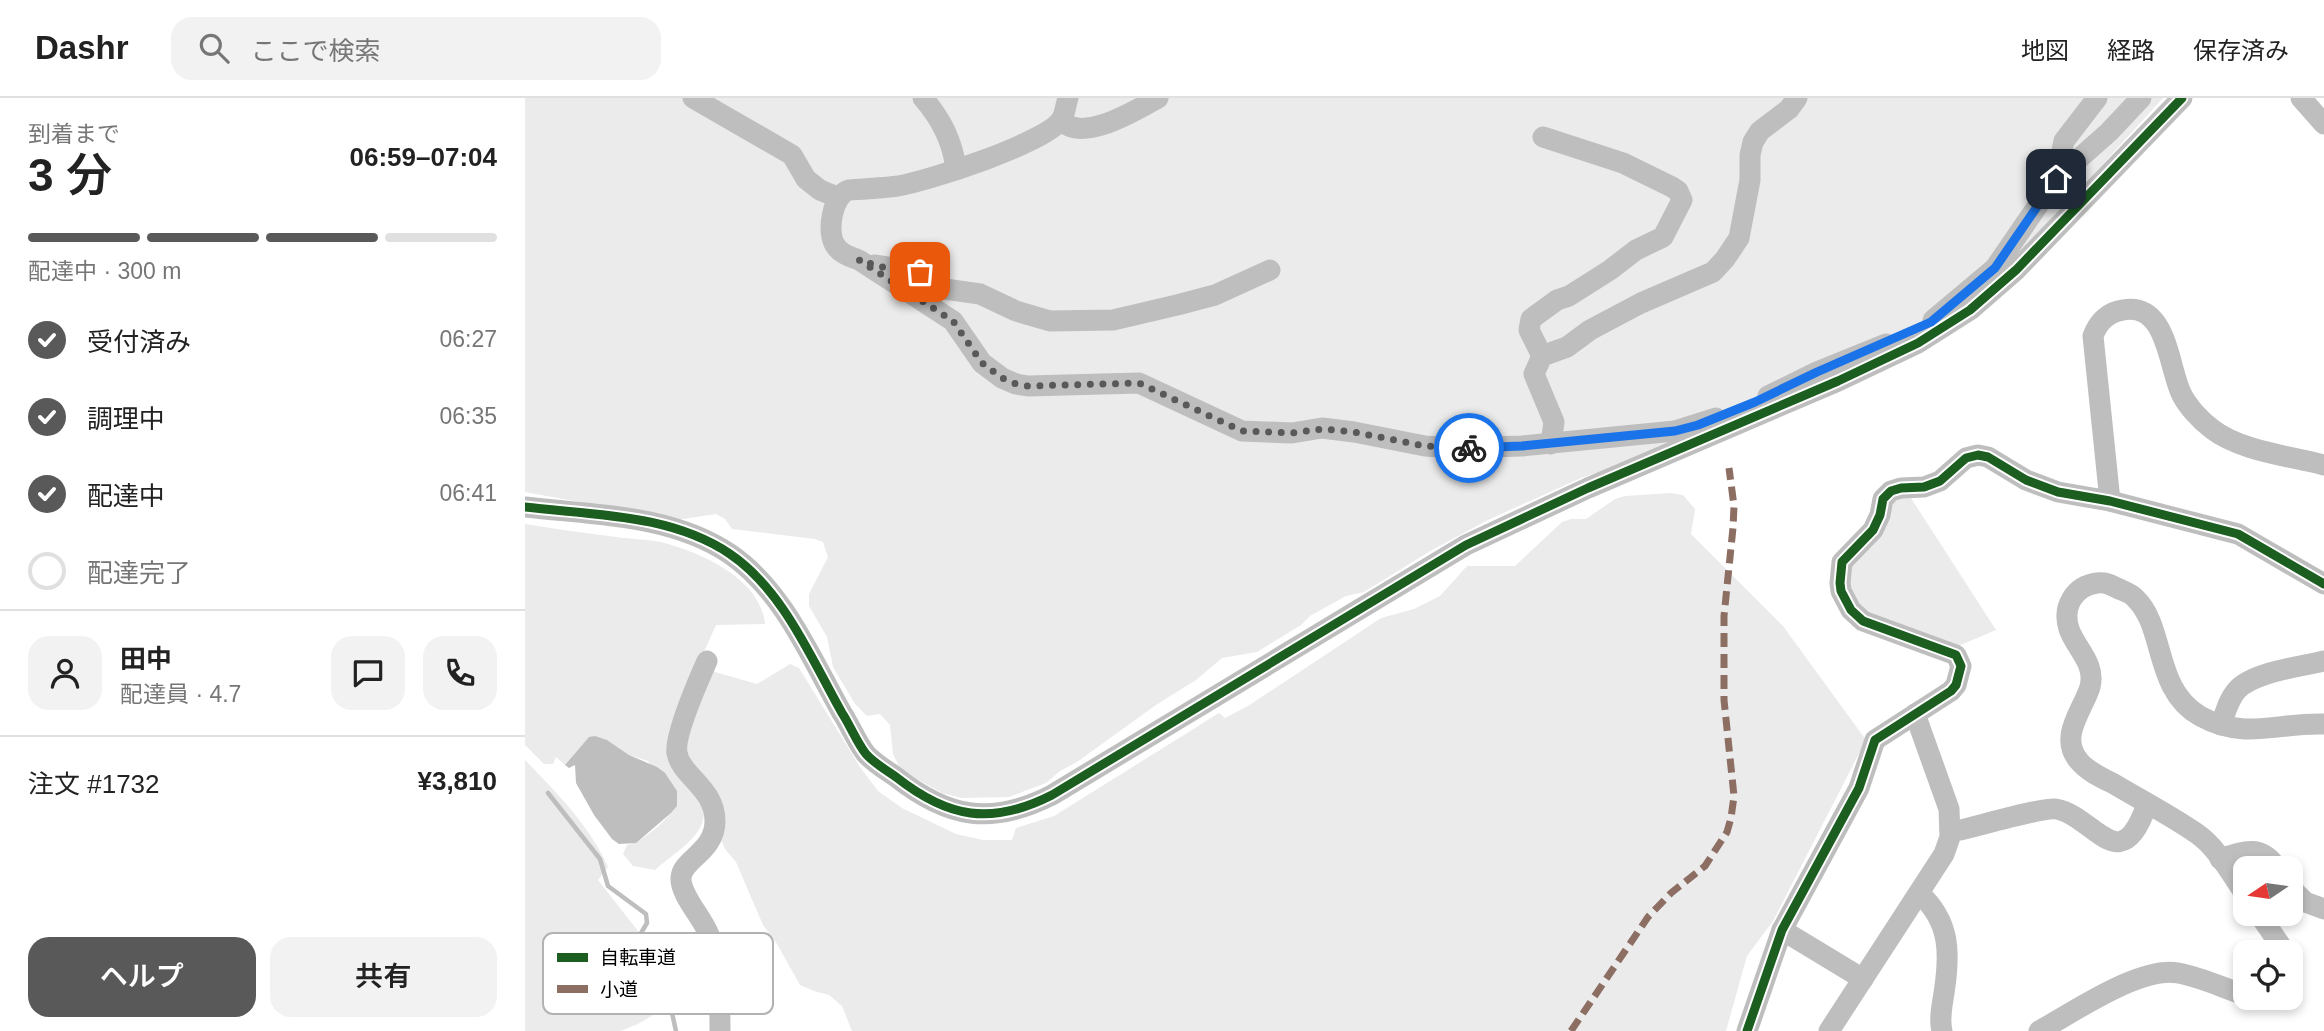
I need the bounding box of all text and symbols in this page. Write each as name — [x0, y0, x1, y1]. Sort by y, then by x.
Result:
search box — [171, 17, 661, 80]
text: Dashr — [35, 29, 129, 66]
icon: search — [195, 29, 233, 67]
text: ここで検索 — [251, 36, 381, 66]
text: 地図 — [2021, 37, 2069, 64]
text: 経路 — [2107, 37, 2155, 64]
text: 保存済み — [2193, 37, 2289, 64]
text: 到着まで — [28, 121, 120, 147]
text: 06:59–07:04 — [350, 142, 497, 172]
text: 3 分 — [28, 149, 112, 201]
pin — [2026, 149, 2086, 209]
icon: home — [2037, 160, 2075, 198]
pin — [890, 242, 950, 302]
icon: bag — [901, 253, 939, 291]
text: 配達中 · 300 m — [28, 258, 181, 284]
icon: check — [28, 321, 66, 359]
text: 06:27 — [439, 326, 497, 352]
text: 受付済み — [87, 327, 191, 357]
icon: check — [28, 398, 66, 436]
text: 06:35 — [439, 403, 497, 429]
text: 調理中 — [87, 404, 165, 434]
courier — [1434, 413, 1504, 483]
icon: bike — [1450, 429, 1488, 467]
icon: check — [28, 475, 66, 513]
text: 06:41 — [439, 480, 497, 506]
text: 配達中 — [87, 481, 165, 511]
text: 配達完了 — [87, 558, 191, 588]
button: person — [28, 636, 102, 710]
button: chat — [331, 636, 405, 710]
button: phone — [423, 636, 497, 710]
text: 田中 — [120, 644, 172, 674]
text: 配達員 · 4.7 — [120, 681, 241, 707]
text: ¥3,810 — [417, 766, 497, 796]
text: 注文 #1732 — [28, 769, 160, 799]
north arrow — [2233, 856, 2303, 926]
map controls — [2233, 856, 2303, 1010]
legend — [543, 933, 773, 1014]
button: ヘルプ — [28, 937, 256, 1017]
button: 共有 — [270, 937, 497, 1017]
button: locate — [2233, 940, 2303, 1010]
text: 自転車道 — [600, 947, 676, 968]
text: 小道 — [600, 979, 638, 1000]

